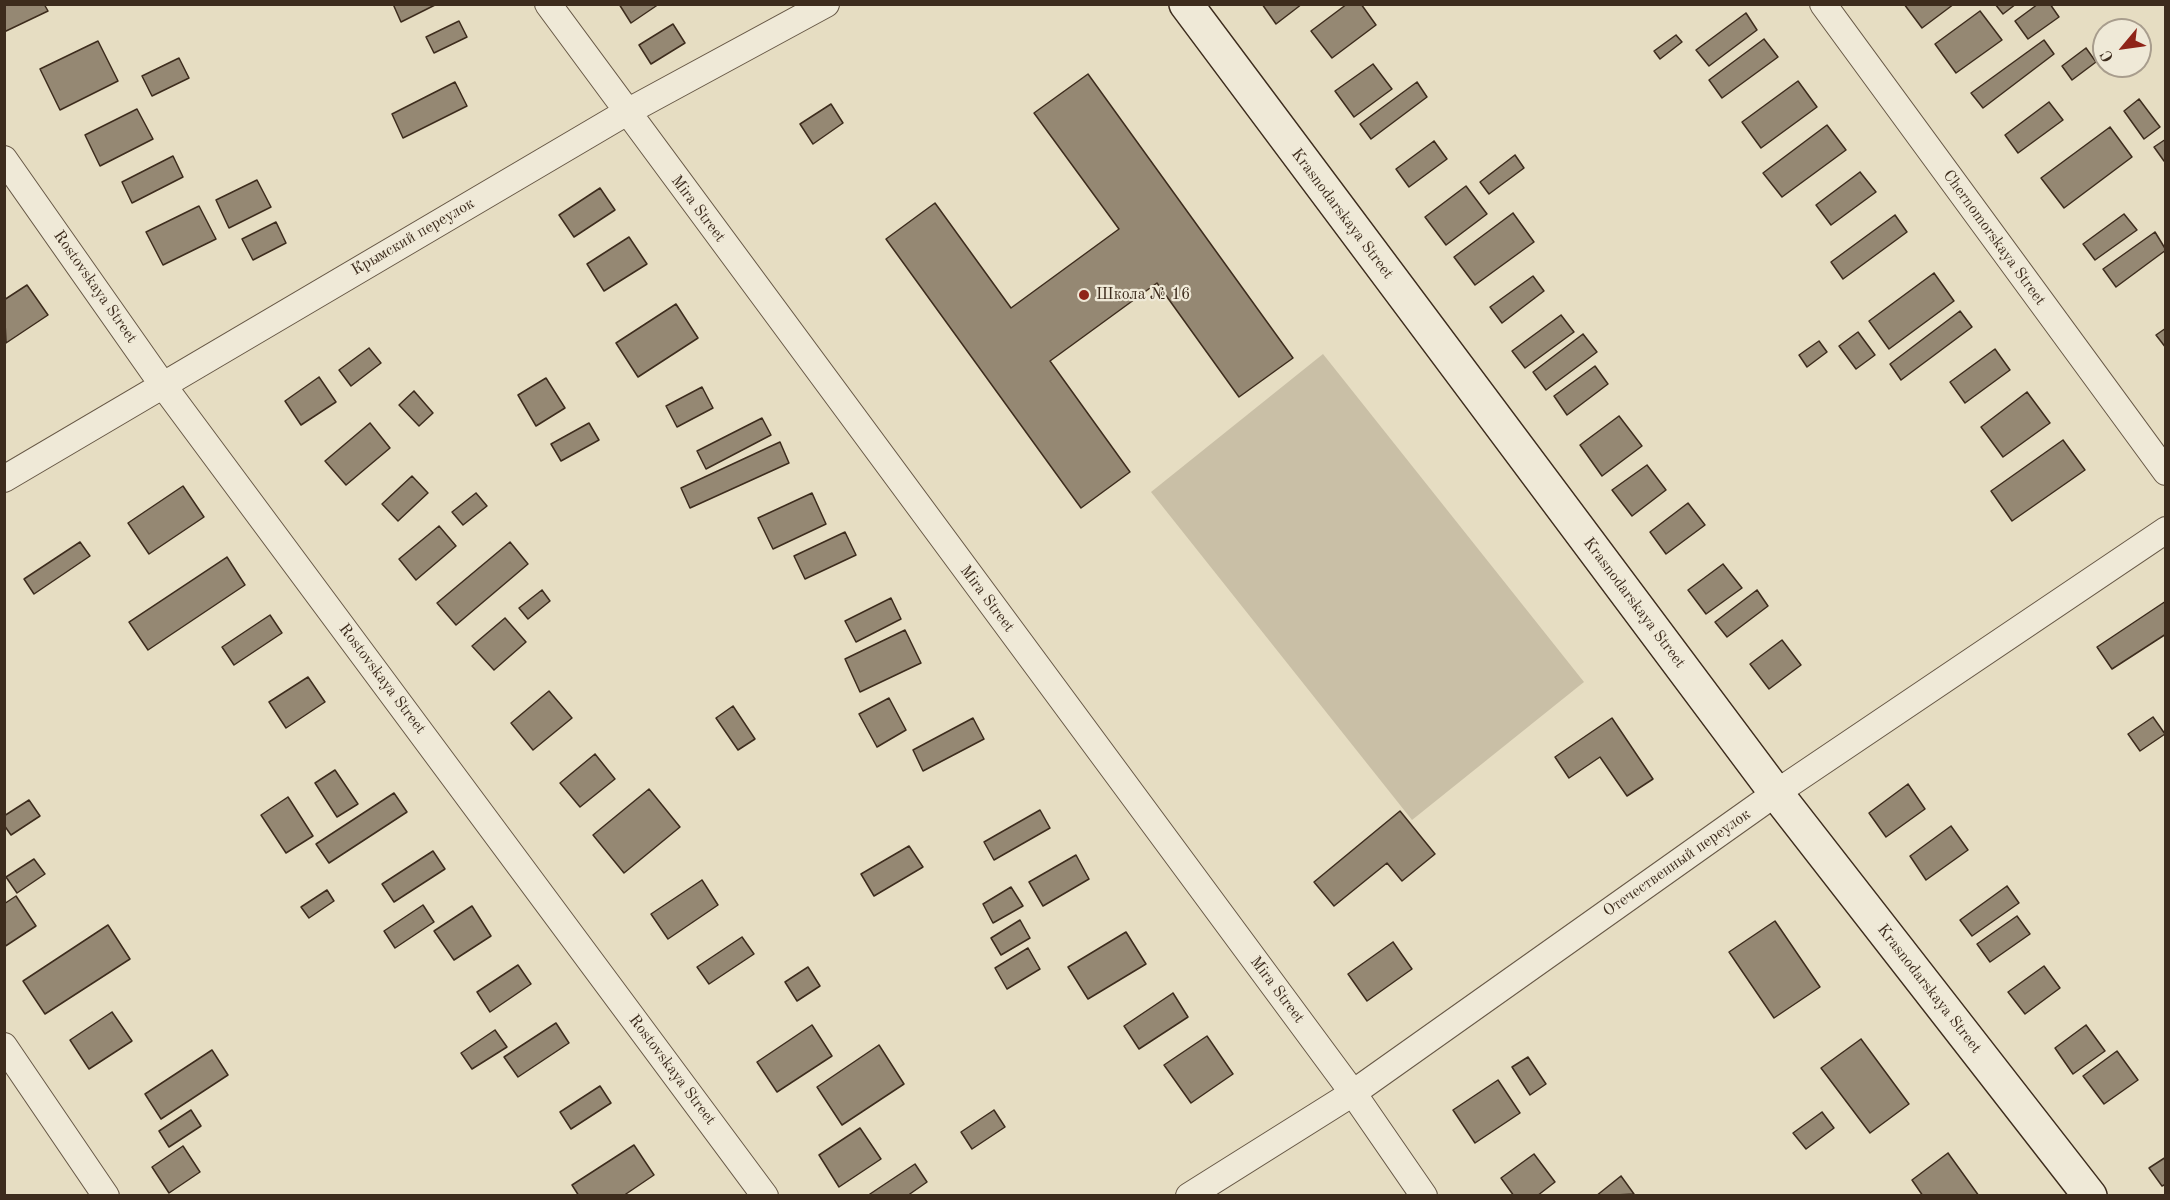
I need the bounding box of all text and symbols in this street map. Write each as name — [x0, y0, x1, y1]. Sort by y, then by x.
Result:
north arrow — [2092, 18, 2152, 78]
text: С — [2098, 47, 2118, 64]
street label: Krasnodarskaya Street — [1287, 145, 1397, 283]
street label: Chernomorskaya Street — [1938, 167, 2050, 309]
street label: Mira Street — [667, 172, 729, 246]
street label: Крымский переулок — [348, 194, 478, 280]
street label: Rostovskaya Street — [49, 227, 141, 347]
place label: Школа № 16 — [1096, 285, 1190, 305]
marker: Школа № 16 — [1077, 288, 1091, 302]
street label: Krasnodarskaya Street — [1579, 534, 1689, 672]
street label: Mira Street — [956, 562, 1018, 636]
street label: Rostovskaya Street — [334, 620, 430, 738]
street label: Отечественный переулок — [1600, 805, 1754, 921]
street label: Krasnodarskaya Street — [1873, 921, 1985, 1057]
street label: Mira Street — [1246, 953, 1308, 1027]
street label: Rostovskaya Street — [624, 1011, 720, 1129]

